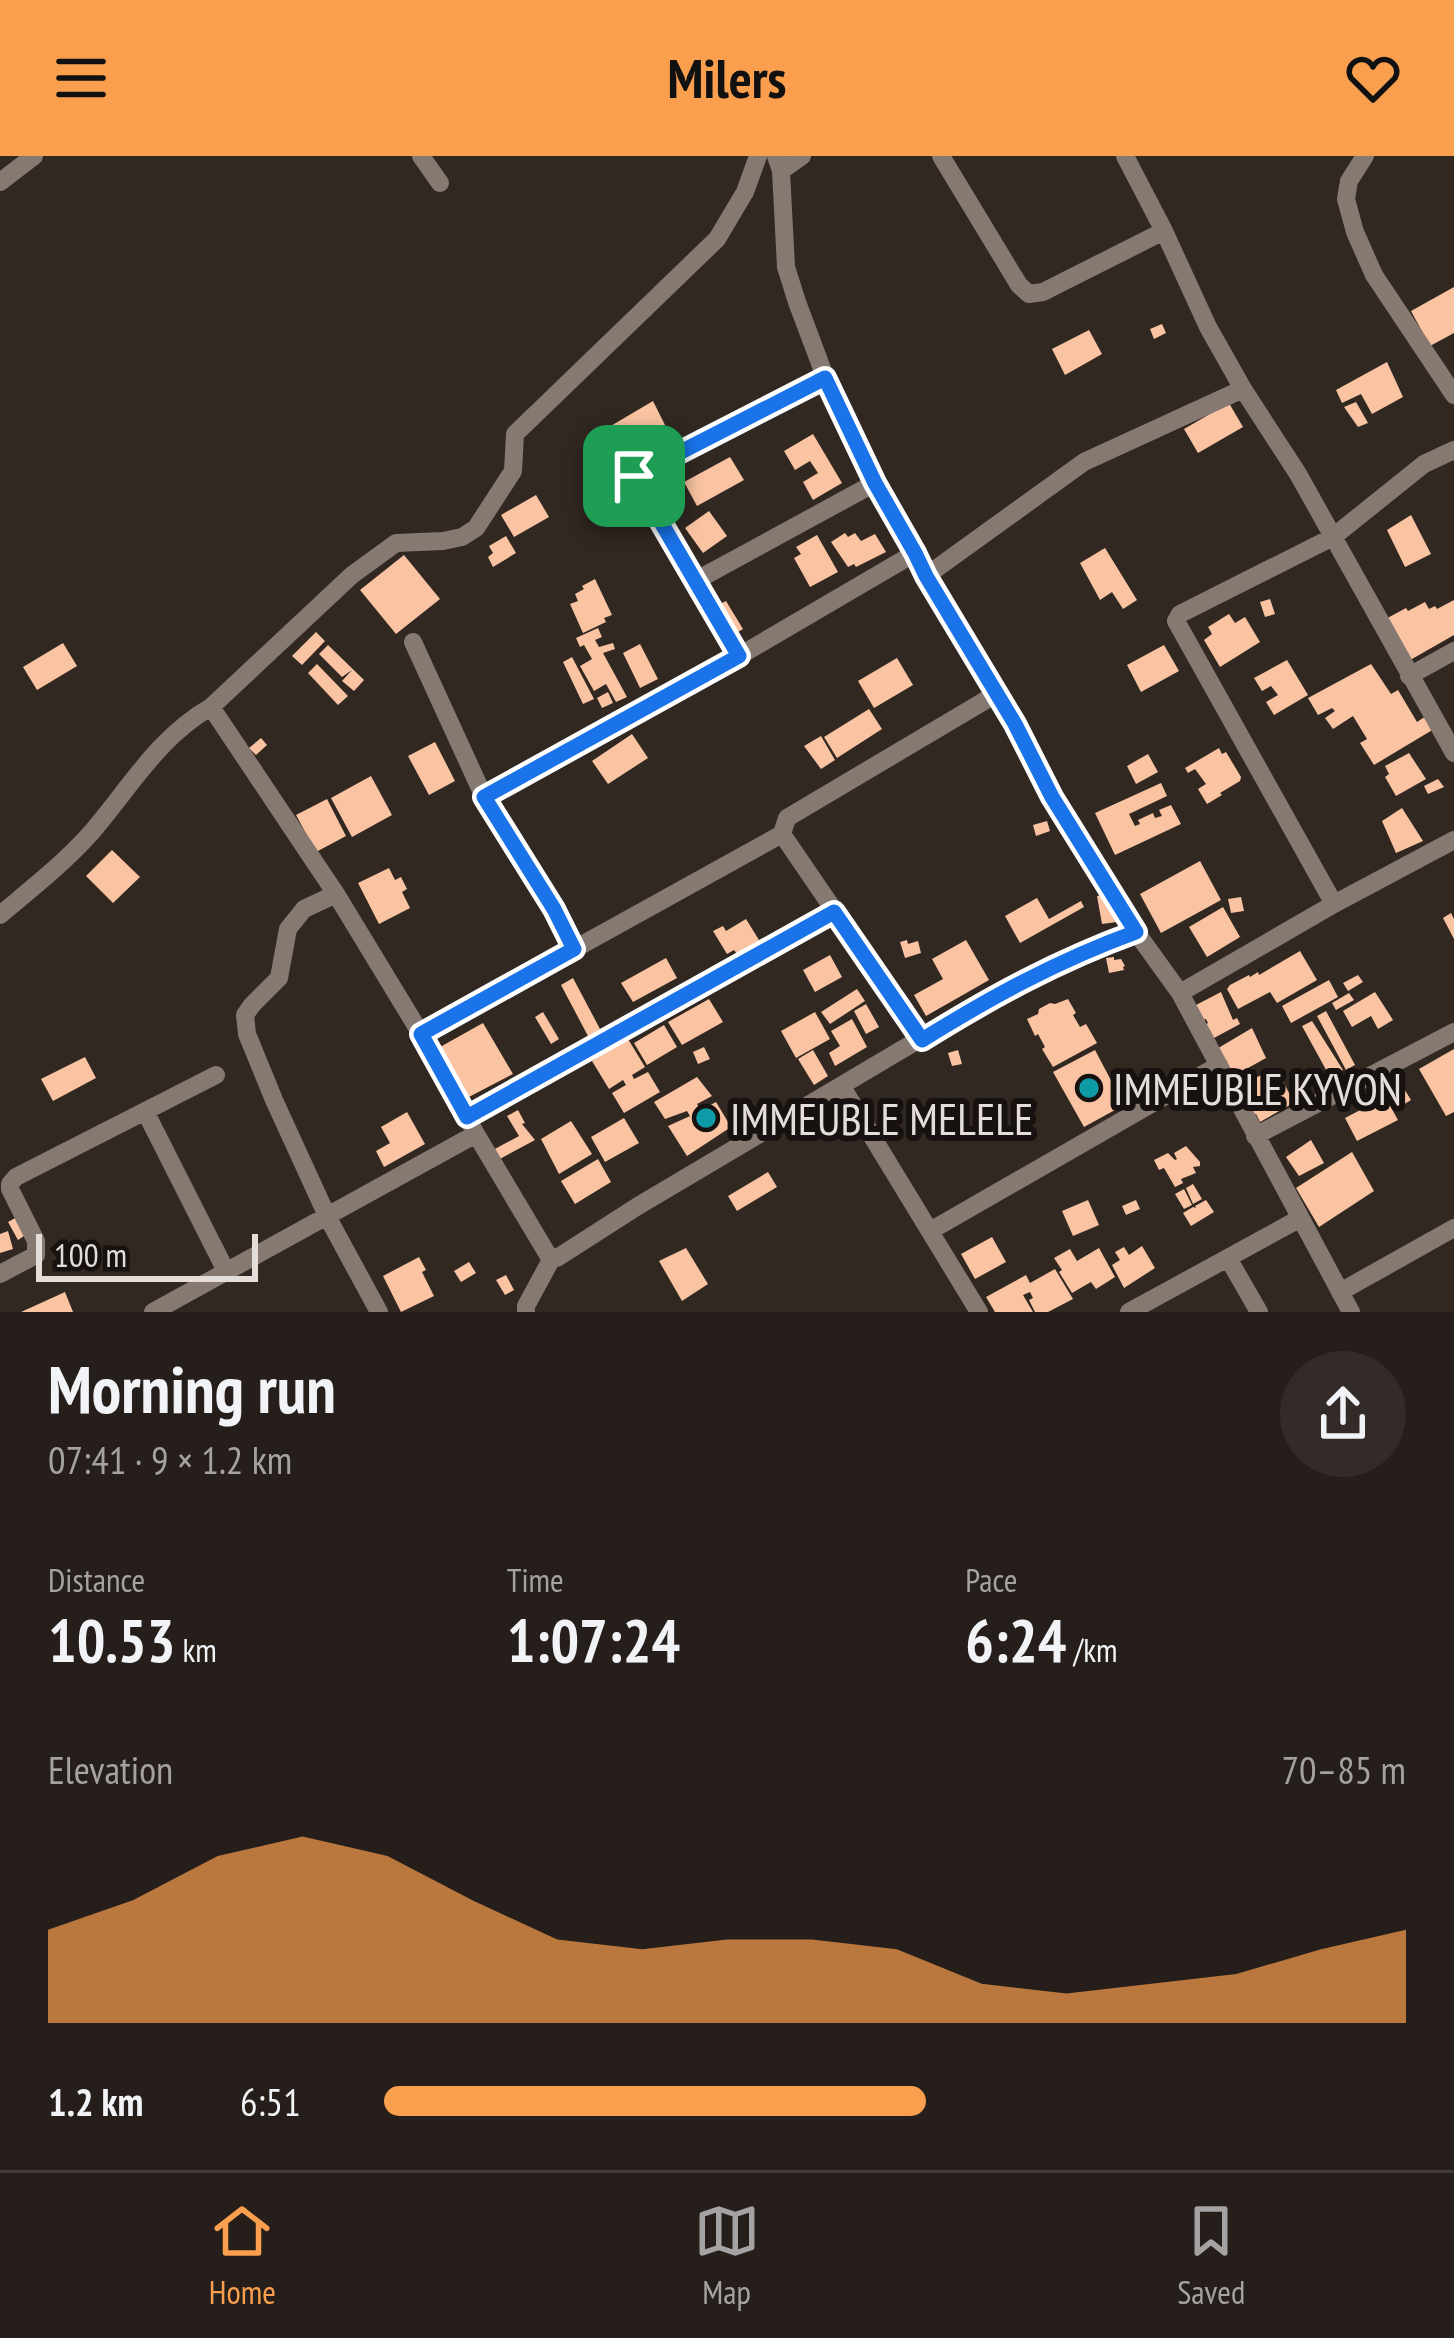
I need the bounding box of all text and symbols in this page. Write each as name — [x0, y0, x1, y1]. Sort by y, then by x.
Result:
text: Milers — [668, 43, 786, 113]
icon: menu — [48, 45, 114, 111]
icon: heart — [1340, 45, 1406, 111]
pin — [583, 425, 685, 527]
icon: arrive — [601, 443, 667, 509]
place label: IMMEUBLE KYVON — [1113, 1059, 1402, 1117]
marker: IMMEUBLE KYVON — [1076, 1075, 1102, 1101]
place label: IMMEUBLE MELELE — [730, 1089, 1033, 1147]
marker: IMMEUBLE MELELE — [693, 1105, 719, 1131]
scale bar — [36, 1228, 258, 1281]
text: 100 m — [54, 1233, 127, 1276]
text: Morning run — [48, 1346, 336, 1431]
button: share — [1280, 1351, 1406, 1477]
text: 07:41 · 9 × 1.2 km — [48, 1434, 292, 1485]
text: Distance — [48, 1558, 145, 1601]
text: Time — [507, 1558, 564, 1601]
text: Pace — [965, 1558, 1017, 1601]
text: 10.53 — [48, 1601, 175, 1679]
text: 1:07:24 — [507, 1601, 680, 1679]
text: 6:24 — [965, 1601, 1066, 1679]
text: km — [175, 1628, 217, 1671]
text: /km — [1066, 1628, 1117, 1671]
text: Elevation — [48, 1744, 173, 1795]
text: 70–85 m — [1281, 1744, 1406, 1795]
text: 1.2 km — [48, 2076, 143, 2127]
text: 6:51 — [240, 2076, 301, 2127]
tab: Home — [209, 2198, 276, 2313]
tab: Map — [694, 2198, 760, 2313]
tab: Saved — [1177, 2198, 1245, 2313]

